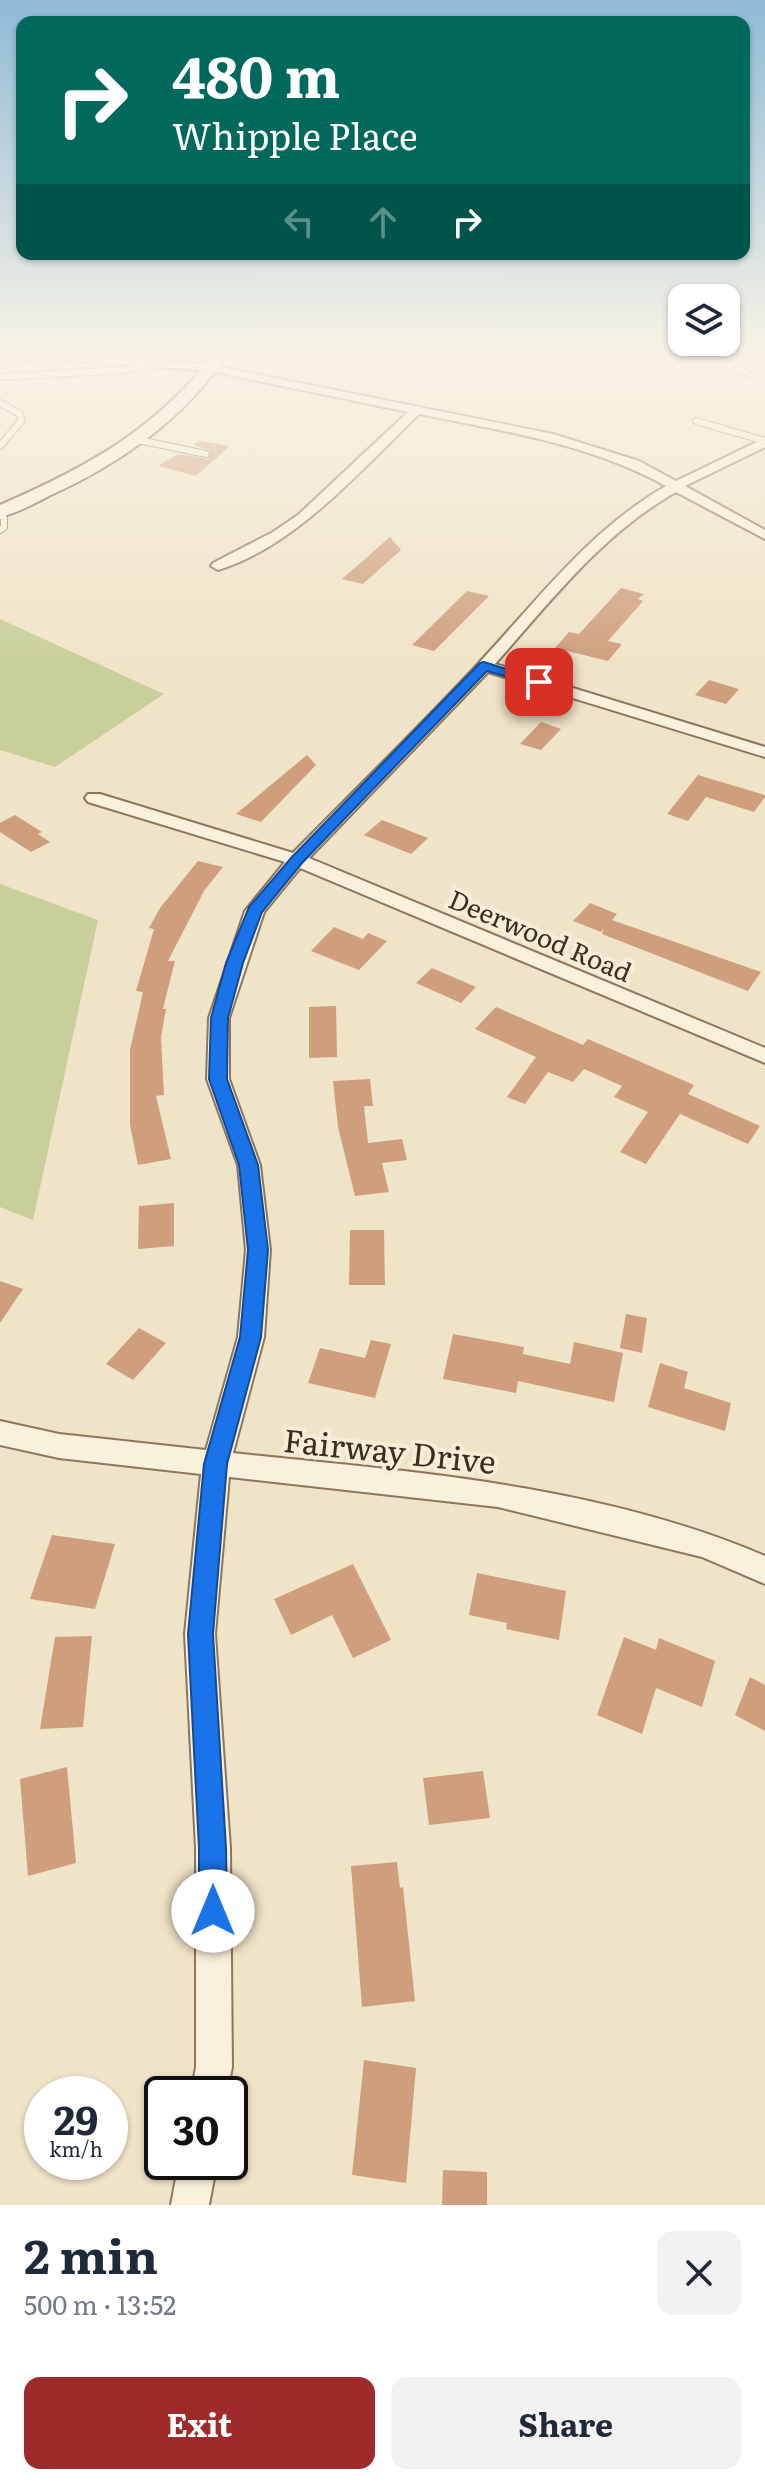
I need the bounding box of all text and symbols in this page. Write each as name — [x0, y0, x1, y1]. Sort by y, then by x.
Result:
text: 480 m — [172, 32, 340, 115]
icon: right — [40, 48, 144, 152]
text: Whipple Place — [172, 108, 418, 161]
icon: left — [277, 200, 321, 244]
icon: ahead — [361, 200, 405, 244]
icon: right — [445, 200, 489, 244]
map controls — [668, 284, 740, 356]
button: layers — [668, 284, 740, 356]
pin — [505, 648, 573, 716]
icon: arrive — [517, 660, 561, 704]
street label: Deerwood Road — [443, 878, 639, 990]
street label: Fairway Drive — [282, 1414, 498, 1484]
position arrow — [171, 1869, 255, 1953]
speed limit sign: 30 — [144, 2076, 248, 2180]
text: 29 — [54, 2088, 98, 2147]
text: km/h — [49, 2133, 103, 2163]
text: 2 min — [24, 2218, 158, 2289]
button: close — [657, 2231, 741, 2315]
text: 500 m · 13:52 — [24, 2284, 176, 2323]
button: Exit — [24, 2377, 375, 2469]
button: Share — [391, 2377, 741, 2469]

